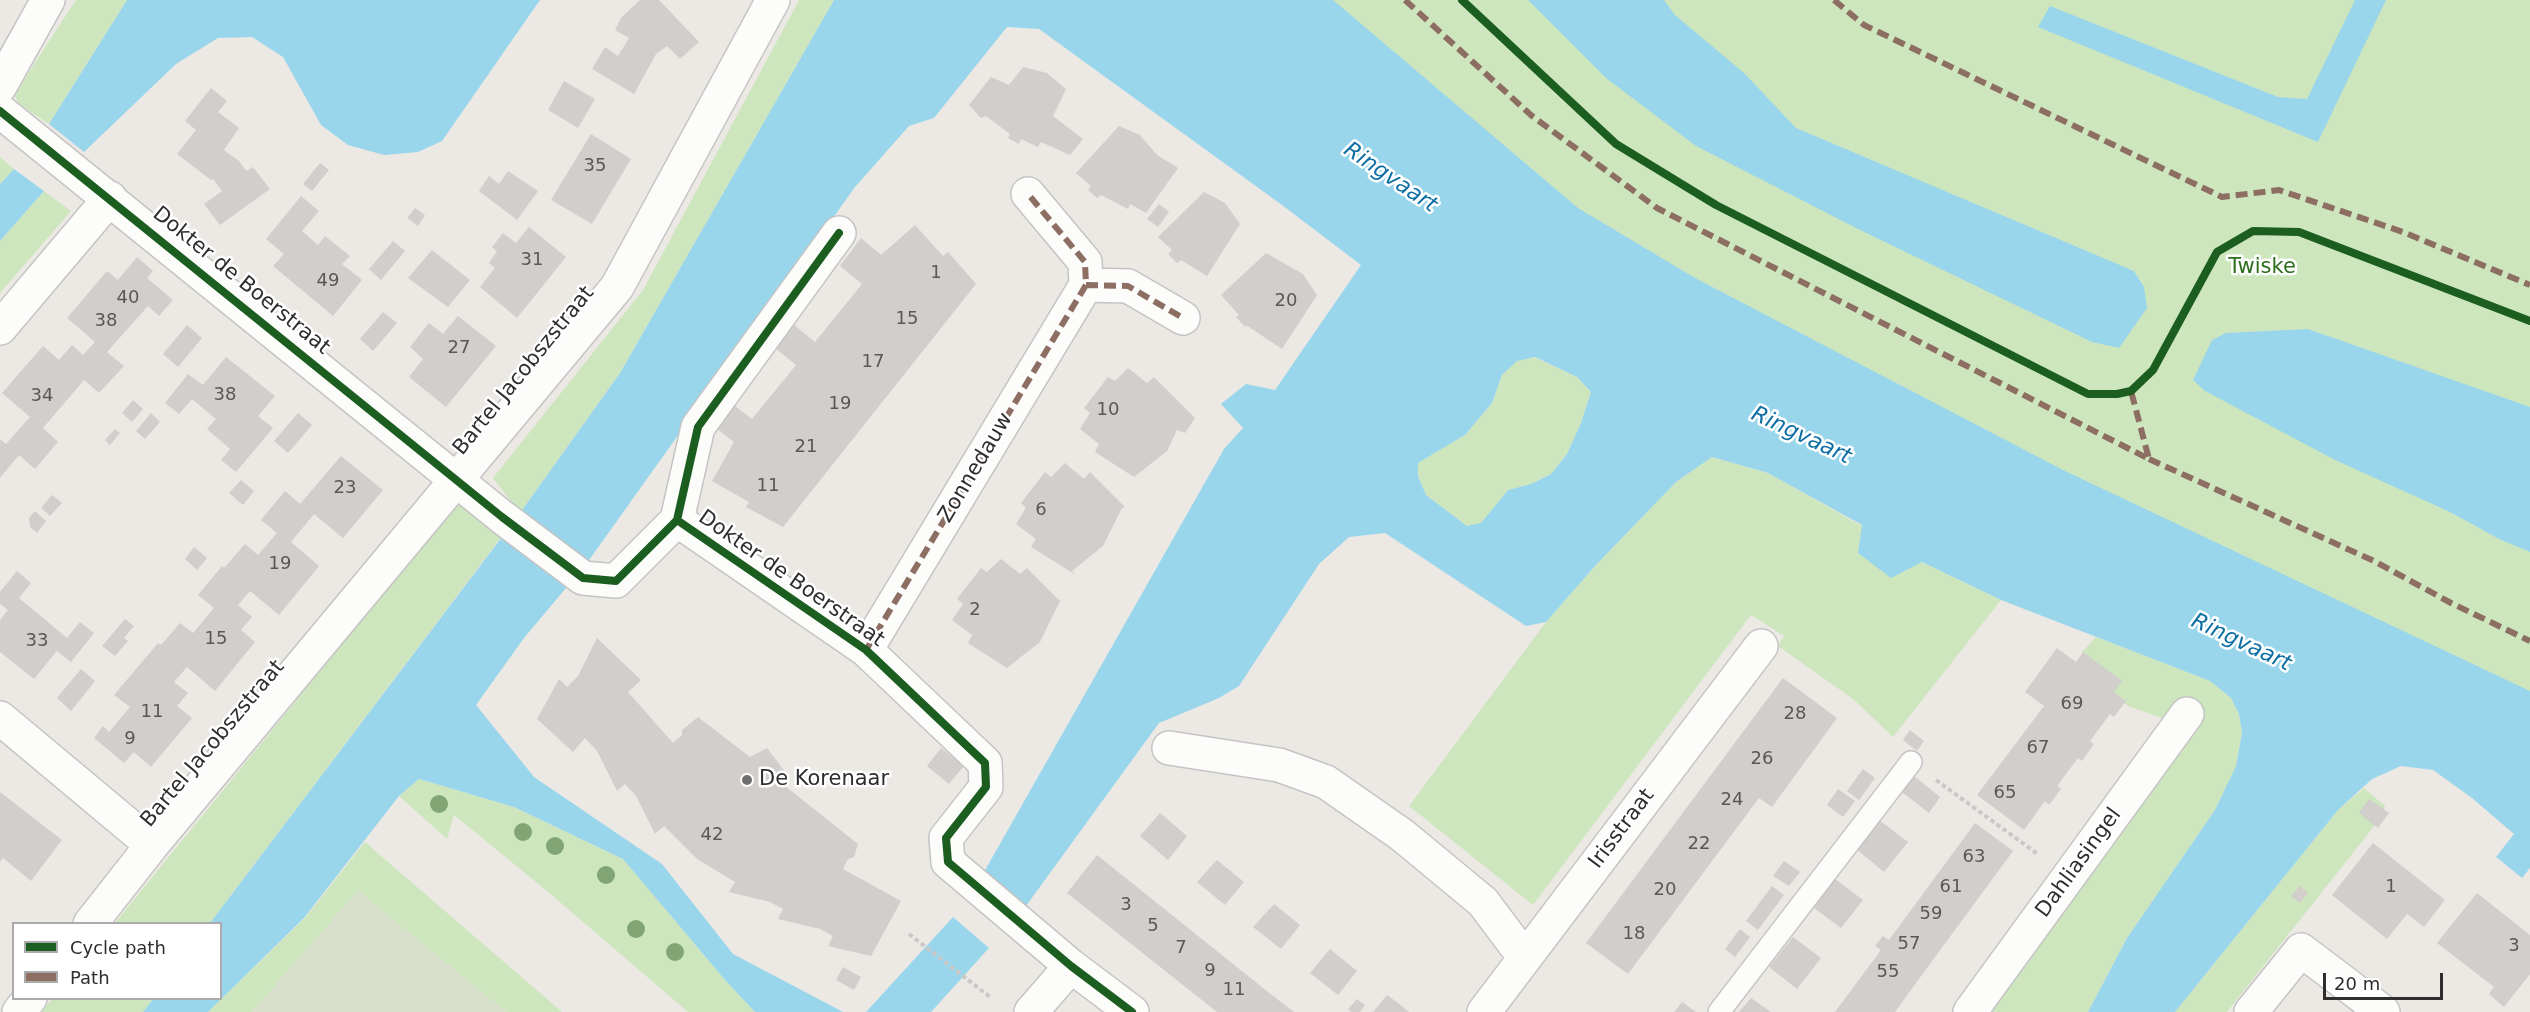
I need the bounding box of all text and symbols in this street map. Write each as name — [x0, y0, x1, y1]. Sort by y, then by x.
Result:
water label: Ringvaart — [1338, 137, 1442, 219]
house number: 35 — [584, 155, 606, 177]
street label: Dokter de Boerstraat — [147, 202, 335, 360]
house number: 31 — [521, 249, 543, 271]
park label: Twiske — [2228, 255, 2296, 281]
house number: 1 — [930, 262, 942, 284]
house number: 49 — [317, 270, 339, 292]
street label: Bartel Jacobszstraat — [448, 281, 600, 461]
house number: 40 — [117, 287, 139, 309]
house number: 20 — [1275, 290, 1297, 312]
house number: 15 — [896, 308, 918, 330]
house number: 38 — [95, 310, 117, 332]
house number: 27 — [448, 337, 470, 359]
house number: 17 — [862, 351, 884, 373]
house number: 38 — [214, 384, 236, 406]
house number: 34 — [31, 385, 53, 407]
house number: 19 — [829, 393, 851, 415]
house number: 10 — [1097, 399, 1119, 421]
water label: Ringvaart — [1747, 401, 1855, 471]
street label: Zonnedauw — [933, 409, 1019, 527]
house number: 21 — [795, 436, 817, 458]
house number: 11 — [757, 475, 779, 497]
house number: 23 — [334, 477, 356, 499]
house number: 6 — [1035, 499, 1047, 521]
street label: Dokter de Boerstraat — [693, 505, 889, 653]
house number: 19 — [269, 553, 291, 575]
house number: 2 — [969, 599, 981, 621]
water label: Ringvaart — [2187, 608, 2295, 678]
house number: 15 — [205, 628, 227, 650]
house number: 33 — [26, 630, 48, 652]
street label: Bartel Jacobszstraat — [136, 655, 290, 833]
house number: 69 — [2061, 693, 2083, 715]
house number: 11 — [141, 701, 163, 723]
house number: 28 — [1784, 703, 1806, 725]
house number: 9 — [124, 728, 136, 750]
house number: 67 — [2027, 737, 2049, 759]
house number: 26 — [1751, 748, 1773, 770]
place label: De Korenaar — [759, 767, 889, 793]
marker: De Korenaar — [740, 773, 754, 787]
house number: 65 — [1994, 782, 2016, 804]
street label: Irisstraat — [1584, 784, 1660, 874]
house number: 24 — [1721, 789, 1743, 811]
street label: Dahliasingel — [2031, 803, 2127, 923]
house number: 42 — [701, 824, 723, 846]
house number: 22 — [1688, 833, 1710, 855]
house number: 63 — [1963, 846, 1985, 868]
house number: 61 — [1940, 876, 1962, 898]
house number: 1 — [2385, 876, 2397, 898]
house number: 20 — [1654, 879, 1676, 901]
house number: 3 — [1120, 894, 1132, 916]
house number: 59 — [1920, 903, 1942, 925]
house number: 5 — [1147, 915, 1159, 937]
legend — [12, 922, 222, 1000]
house number: 18 — [1623, 923, 1645, 945]
house number: 57 — [1898, 933, 1920, 955]
house number: 3 — [2508, 935, 2520, 957]
text: Cycle path — [70, 937, 166, 958]
house number: 7 — [1175, 937, 1187, 959]
house number: 9 — [1204, 960, 1216, 982]
house number: 55 — [1877, 961, 1899, 983]
scale bar — [2326, 961, 2446, 999]
text: Path — [70, 967, 110, 988]
text: 20 m — [2334, 973, 2380, 994]
house number: 11 — [1223, 979, 1245, 1001]

